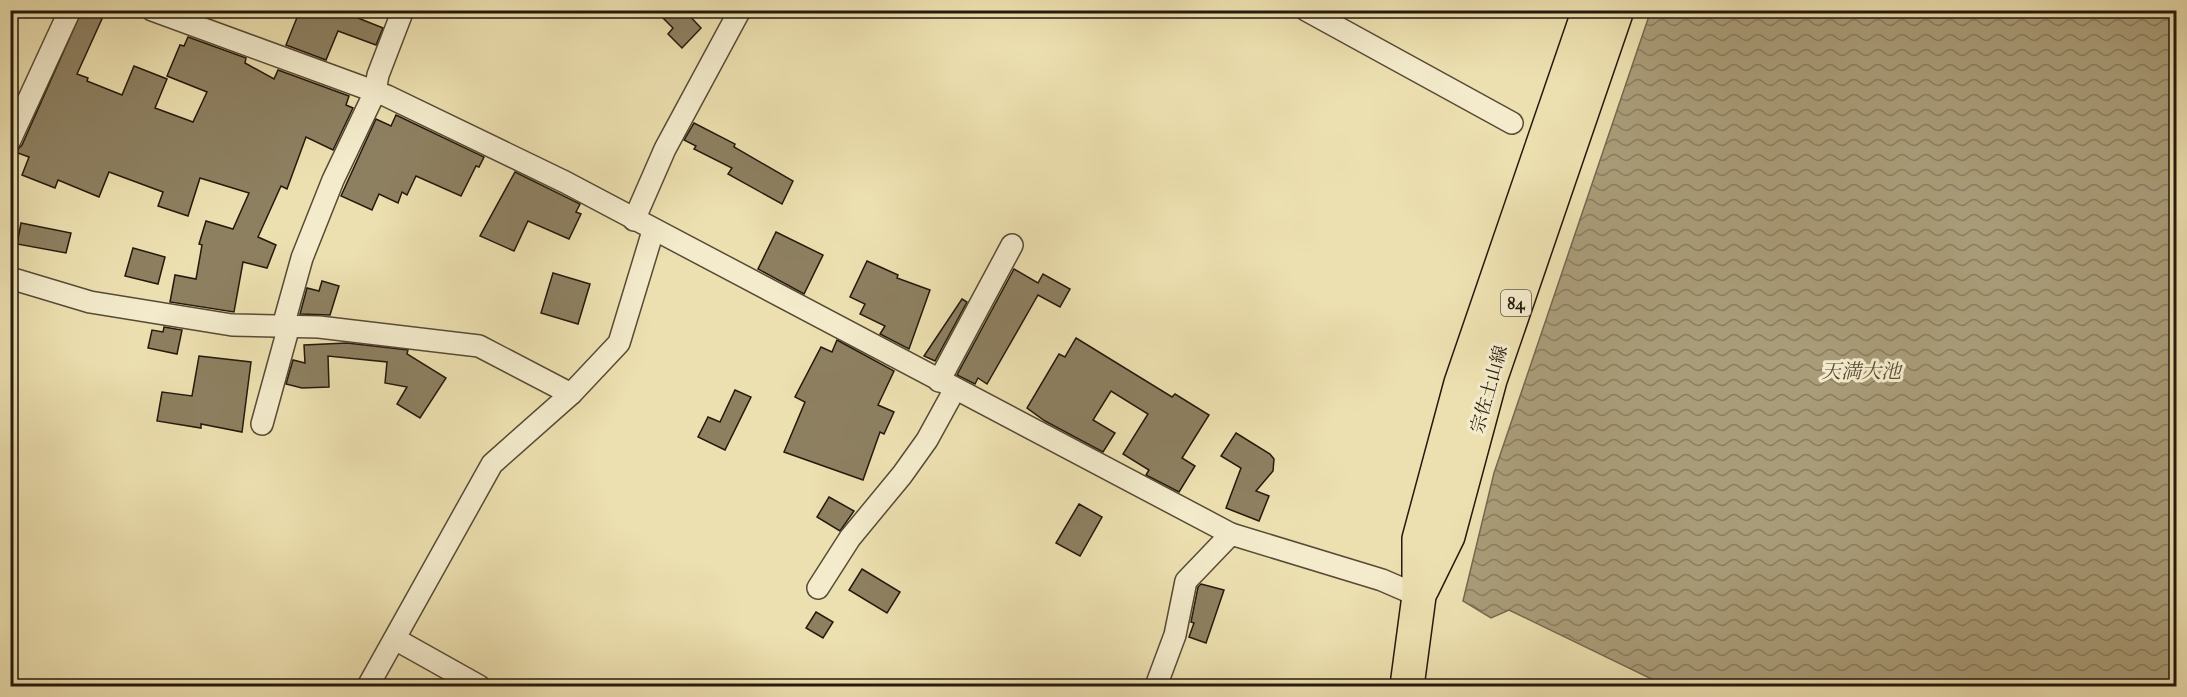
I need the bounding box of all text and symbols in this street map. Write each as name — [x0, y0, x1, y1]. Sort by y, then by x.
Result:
road number: 84 — [1501, 290, 1531, 316]
street label: 宗佐土山線 — [1467, 343, 1512, 435]
water label: 天満大池 — [1821, 360, 1903, 383]

